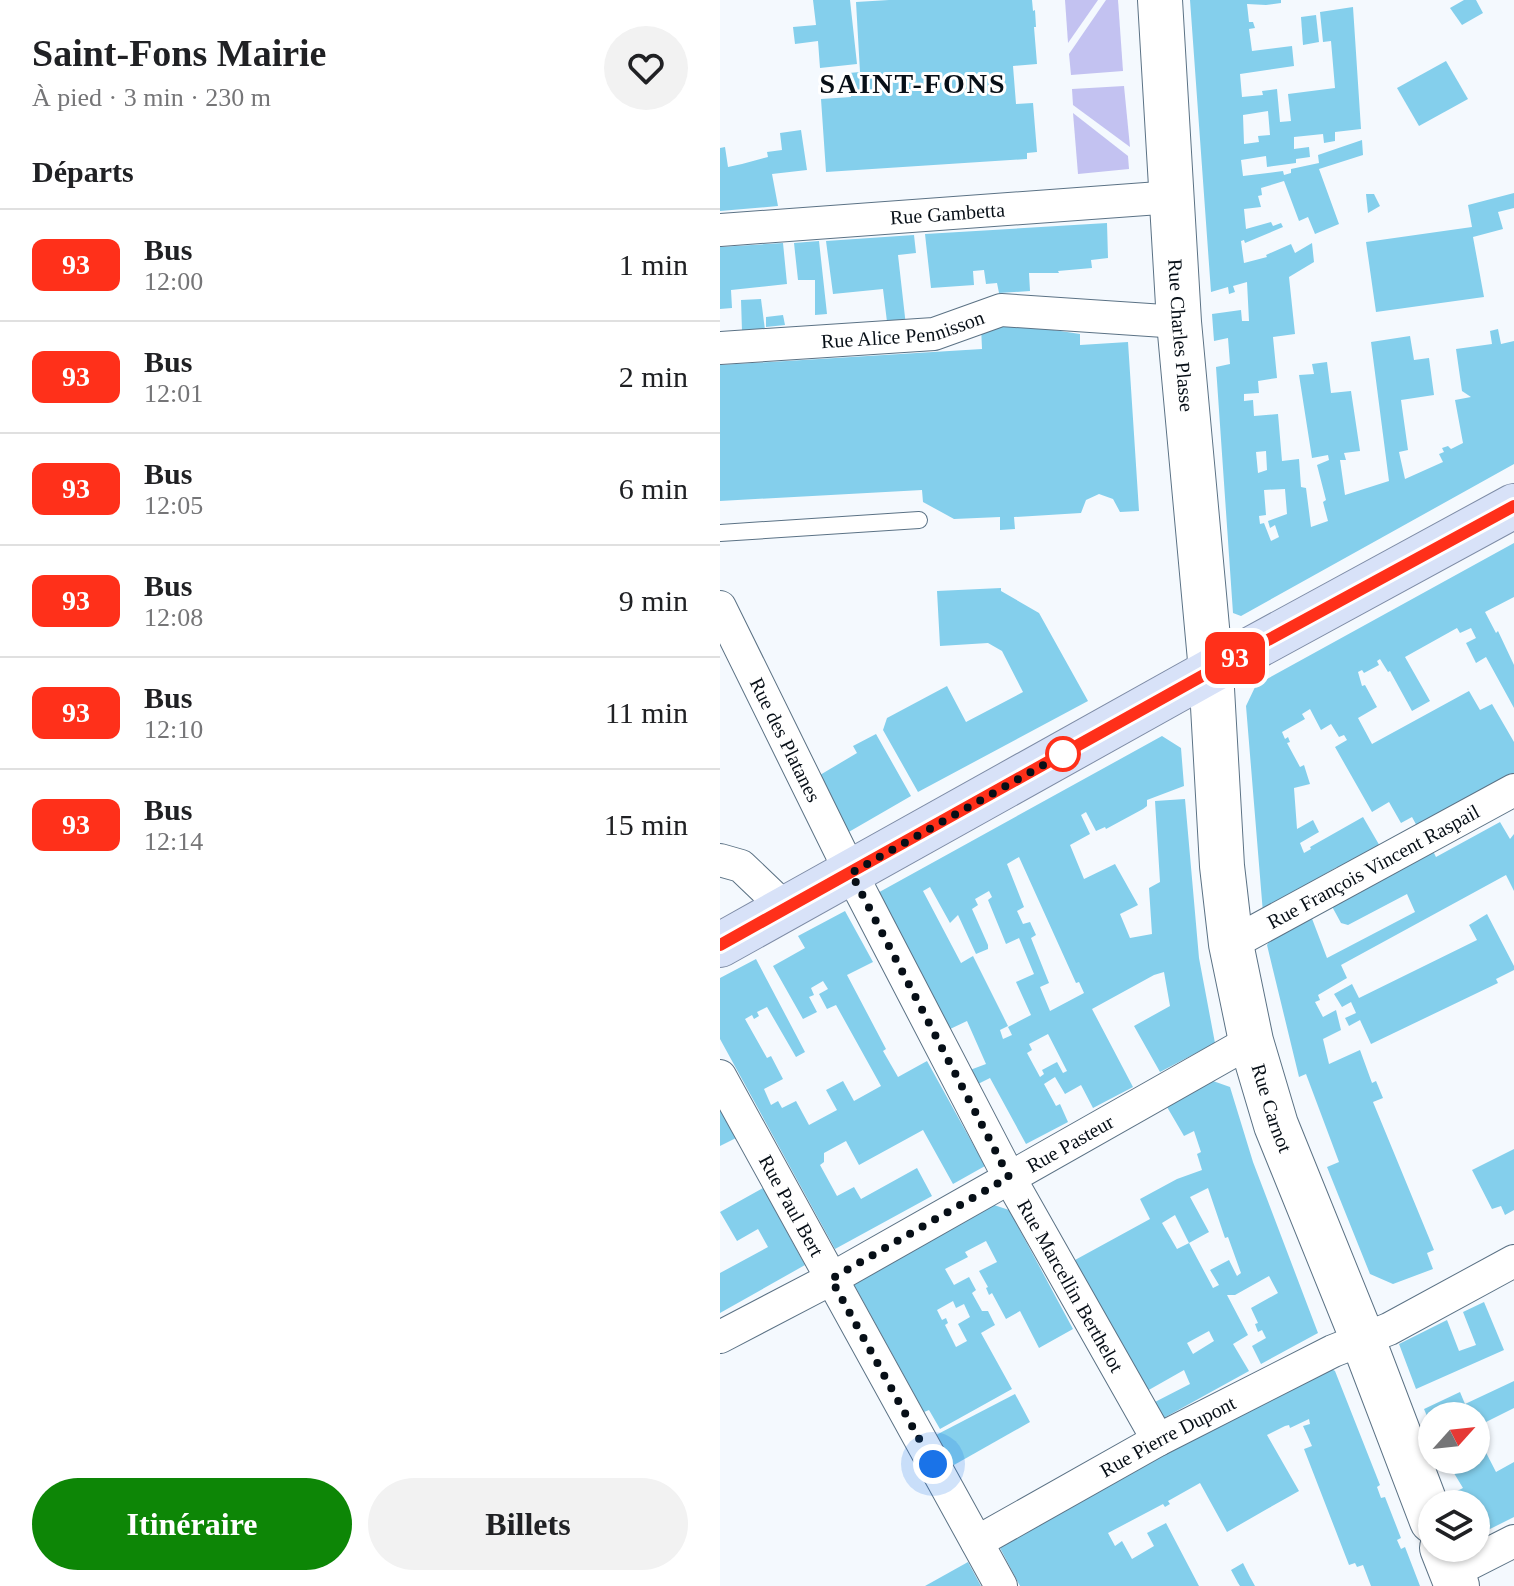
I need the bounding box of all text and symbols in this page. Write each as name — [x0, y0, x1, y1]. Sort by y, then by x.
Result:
button: heart — [604, 26, 688, 110]
text: Saint-Fons Mairie — [32, 32, 326, 74]
district label: SAINT-FONS — [819, 68, 1007, 99]
text: À pied · 3 min · 230 m — [32, 83, 271, 112]
text: Départs — [32, 155, 134, 188]
street label: Rue Gambetta — [889, 198, 1006, 229]
text: Bus — [144, 233, 192, 266]
text: 1 min — [619, 248, 688, 281]
text: 93 — [62, 249, 90, 280]
street label: Rue Charles Plasse — [1164, 258, 1198, 413]
text: 12:00 — [144, 267, 203, 296]
street label: Rue Alice Pennisson — [820, 306, 987, 352]
text: Bus — [144, 345, 192, 378]
text: 2 min — [619, 360, 688, 393]
text: 93 — [62, 361, 90, 392]
text: 12:01 — [144, 379, 203, 408]
text: Bus — [144, 457, 192, 490]
text: 6 min — [619, 472, 688, 505]
text: 93 — [62, 473, 90, 504]
text: 12:05 — [144, 491, 203, 520]
text: Bus — [144, 569, 192, 602]
text: 9 min — [619, 584, 688, 617]
text: 93 — [62, 585, 90, 616]
text: 12:08 — [144, 603, 203, 632]
line badge: 93 — [1199, 632, 1271, 684]
text: 93 — [1221, 642, 1249, 673]
street label: Rue des Platanes — [746, 674, 825, 806]
text: Bus — [144, 681, 192, 714]
text: 11 min — [605, 696, 688, 729]
text: 93 — [62, 697, 90, 728]
text: 12:10 — [144, 715, 203, 744]
unlabelled marker — [1046, 737, 1080, 771]
text: Bus — [144, 793, 192, 826]
street label: Rue François Vincent Raspail — [1264, 800, 1483, 933]
text: 15 min — [604, 808, 688, 841]
text: 93 — [62, 809, 90, 840]
text: 12:14 — [144, 827, 203, 856]
street label: Rue Carnot — [1247, 1061, 1297, 1156]
street label: Rue Pasteur — [1023, 1110, 1118, 1177]
street label: Rue Paul Bert — [755, 1151, 828, 1260]
street label: Rue Marcellin Berthelot — [1013, 1196, 1128, 1376]
street label: Rue Pierre Dupont — [1096, 1391, 1239, 1481]
north arrow — [1418, 1402, 1490, 1474]
map controls — [1418, 1402, 1490, 1562]
your location — [913, 1444, 953, 1484]
button: Itinéraire — [32, 1478, 352, 1570]
button: Billets — [368, 1478, 688, 1570]
button: layers — [1418, 1490, 1490, 1562]

